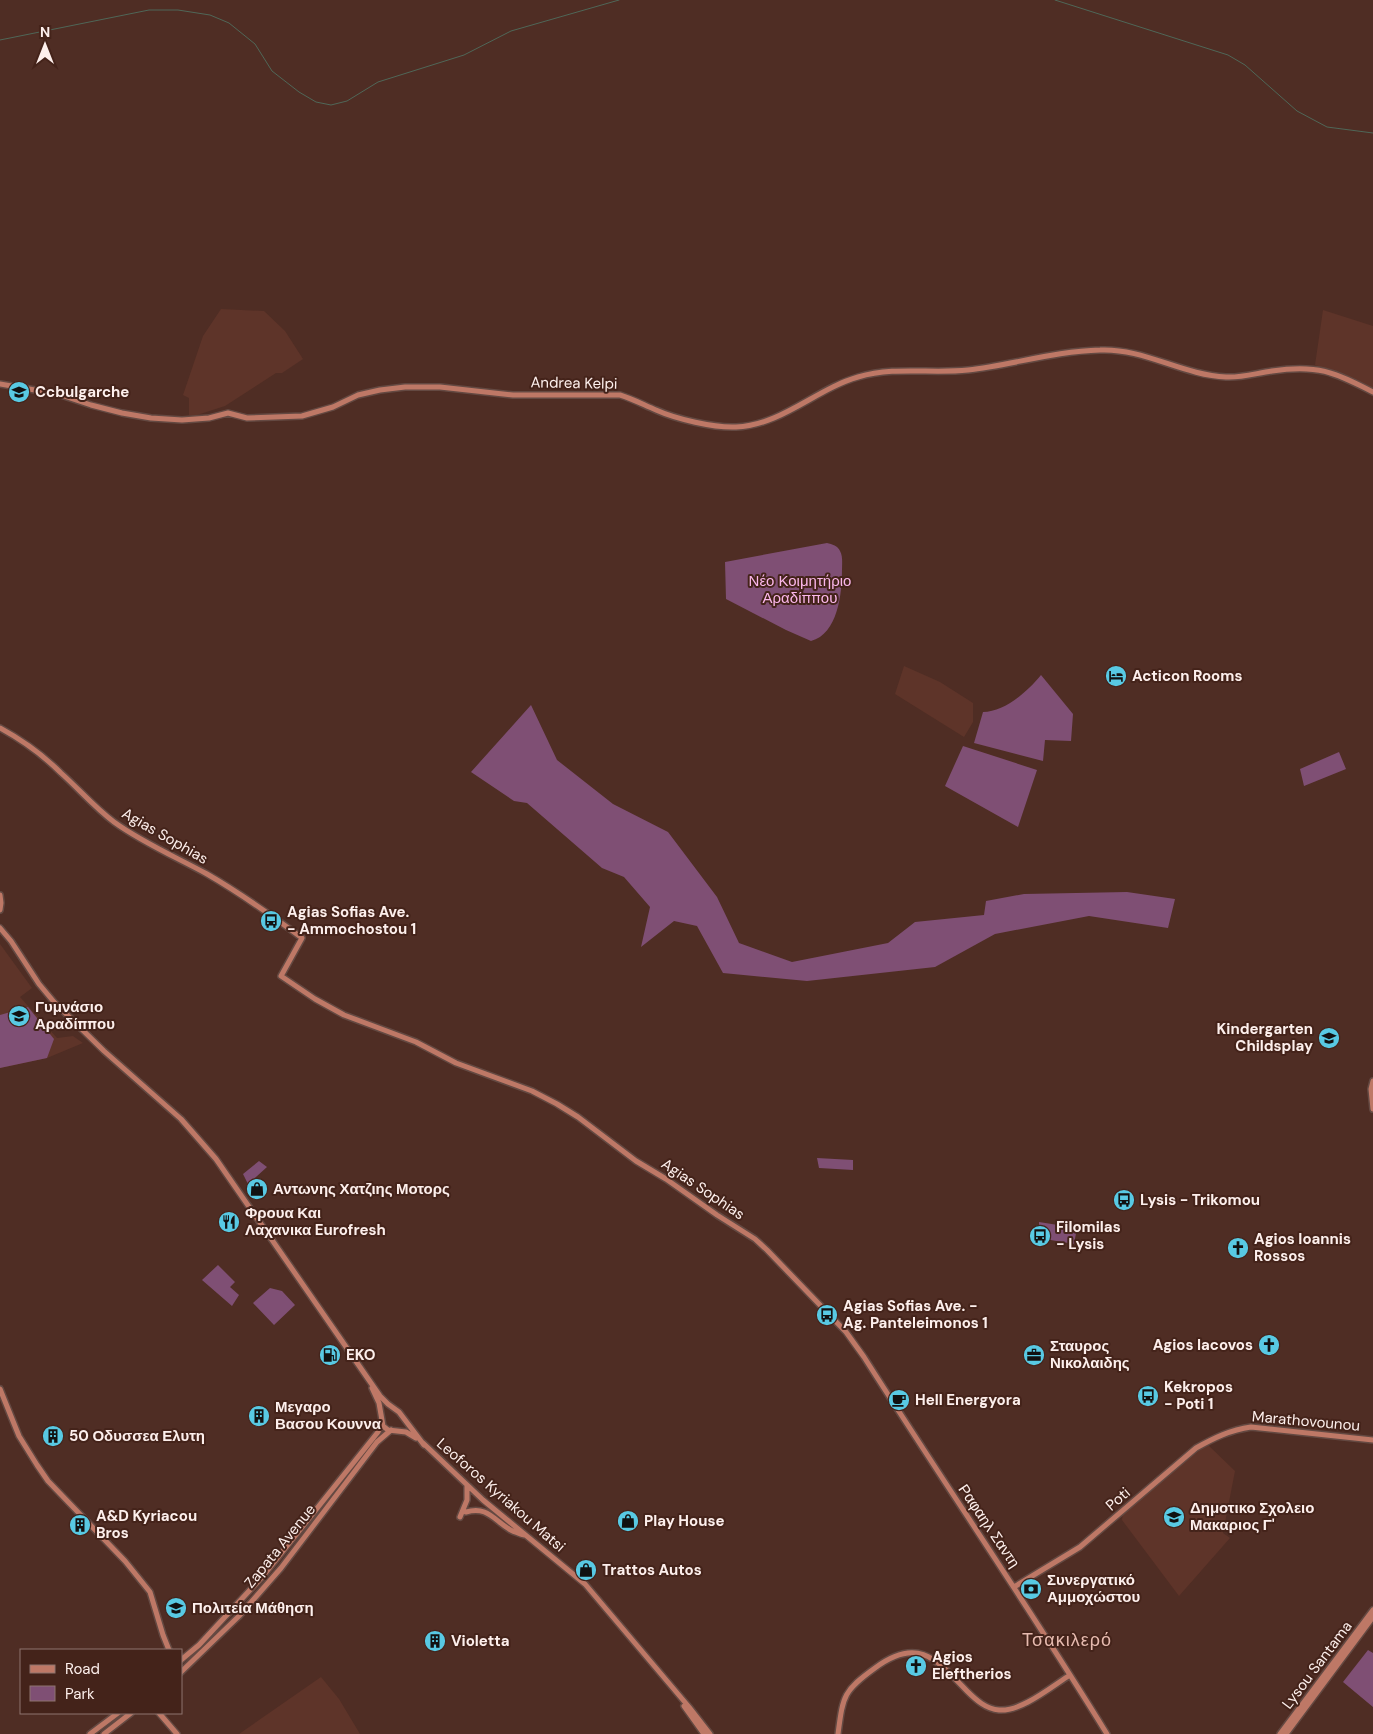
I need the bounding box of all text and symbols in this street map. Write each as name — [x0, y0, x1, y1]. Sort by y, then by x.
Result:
north arrow — [20, 20, 70, 70]
text: N — [40, 23, 50, 41]
street label: Andrea Kelpi — [530, 372, 618, 394]
school or university icon: Ccbulgarche — [7, 380, 31, 404]
place label: Ccbulgarche — [35, 382, 129, 402]
park label: Νέο Κοιμητήριο Αραδίππου — [749, 571, 851, 608]
hotel icon: Acticon Rooms — [1104, 664, 1128, 688]
place label: Acticon Rooms — [1132, 666, 1242, 686]
street label: Agias Sophias — [118, 803, 212, 869]
place label: Agias Sofias Ave. - Ammochostou 1 — [287, 902, 416, 939]
bus stop icon: Agias Sofias Ave. - Ammochostou 1 — [259, 909, 283, 933]
place label: Γυμνάσιο Αραδίππου — [35, 997, 115, 1034]
school or university icon: Γυμνάσιο Αραδίππου — [7, 1004, 31, 1028]
place label: Kindergarten Childsplay — [1217, 1019, 1313, 1056]
school or university icon: Kindergarten Childsplay — [1317, 1026, 1341, 1050]
street label: Agias Sophias — [657, 1154, 749, 1224]
shop icon: Αντωνης Χατζιης Μοτορς — [245, 1177, 269, 1201]
place label: Αντωνης Χατζιης Μοτορς — [273, 1179, 450, 1199]
bus stop icon: Lysis - Trikomou — [1112, 1188, 1136, 1212]
place label: Lysis - Trikomou — [1140, 1190, 1260, 1210]
place label: Φρουα Και Λαχανικα Eurofresh — [245, 1203, 386, 1240]
restaurant icon: Φρουα Και Λαχανικα Eurofresh — [217, 1210, 241, 1234]
place label: Filomilas - Lysis — [1056, 1217, 1121, 1254]
bus stop icon: Filomilas - Lysis — [1028, 1224, 1052, 1248]
place label: Agios Ioannis Rossos — [1254, 1229, 1351, 1266]
church icon: Agios Ioannis Rossos — [1226, 1236, 1250, 1260]
place label: Agias Sofias Ave. - Ag. Panteleimonos 1 — [843, 1296, 988, 1333]
bus stop icon: Agias Sofias Ave. - Ag. Panteleimonos 1 — [815, 1303, 839, 1327]
church icon: Agios Iacovos — [1257, 1333, 1281, 1357]
place label: Agios Iacovos — [1153, 1335, 1253, 1355]
place label: Σταυρος Νικολαιδης — [1050, 1336, 1130, 1373]
fuel station icon: EKO — [318, 1343, 342, 1367]
office icon: Σταυρος Νικολαιδης — [1022, 1343, 1046, 1367]
place label: EKO — [346, 1345, 376, 1365]
place label: Kekropos - Poti 1 — [1164, 1377, 1233, 1414]
bus stop icon: Kekropos - Poti 1 — [1136, 1384, 1160, 1408]
cafe icon: Hell Energyora — [887, 1388, 911, 1412]
place label: Hell Energyora — [915, 1390, 1021, 1410]
place label: Μεγαρο Βασου Κουννα — [275, 1397, 382, 1434]
building icon: Μεγαρο Βασου Κουννα — [247, 1404, 271, 1428]
street label: Marathovounou — [1251, 1406, 1361, 1436]
building icon: 50 Οδυσσεα Ελυτη — [41, 1424, 65, 1448]
place label: 50 Οδυσσεα Ελυτη — [69, 1426, 205, 1446]
street label: Leoforos Kyriakou Matsi — [433, 1434, 569, 1556]
street label: Ραφαηλ Σαντη — [954, 1480, 1024, 1572]
street label: Poti — [1101, 1483, 1135, 1515]
place label: Δημοτικο Σχολειο Μακαριος Γ' — [1190, 1498, 1314, 1535]
street label: Zapata Avenue — [240, 1500, 320, 1592]
school or university icon: Δημοτικο Σχολειο Μακαριος Γ' — [1162, 1505, 1186, 1529]
place label: A&D Kyriacou Bros — [96, 1506, 197, 1543]
shop icon: Play House — [616, 1509, 640, 1533]
place label: Play House — [644, 1511, 724, 1531]
building icon: A&D Kyriacou Bros — [68, 1513, 92, 1537]
shop icon: Trattos Autos — [574, 1558, 598, 1582]
place label: Trattos Autos — [602, 1560, 702, 1580]
place label: Συνεργατικό Αμμοχώστου — [1047, 1570, 1140, 1607]
bank icon: Συνεργατικό Αμμοχώστου — [1019, 1577, 1043, 1601]
school or university icon: Πολιτεία Μάθηση — [164, 1596, 188, 1620]
place label: Πολιτεία Μάθηση — [192, 1598, 314, 1618]
street label: Lysou Santama — [1277, 1617, 1357, 1713]
district label: Τσακιλερό — [1022, 1628, 1112, 1652]
building icon: Violetta — [423, 1629, 447, 1653]
place label: Violetta — [451, 1631, 510, 1651]
place label: Agios Eleftherios — [932, 1647, 1012, 1684]
legend — [20, 1649, 182, 1714]
church icon: Agios Eleftherios — [904, 1654, 928, 1678]
text: Road — [65, 1659, 100, 1679]
text: Park — [65, 1684, 95, 1704]

